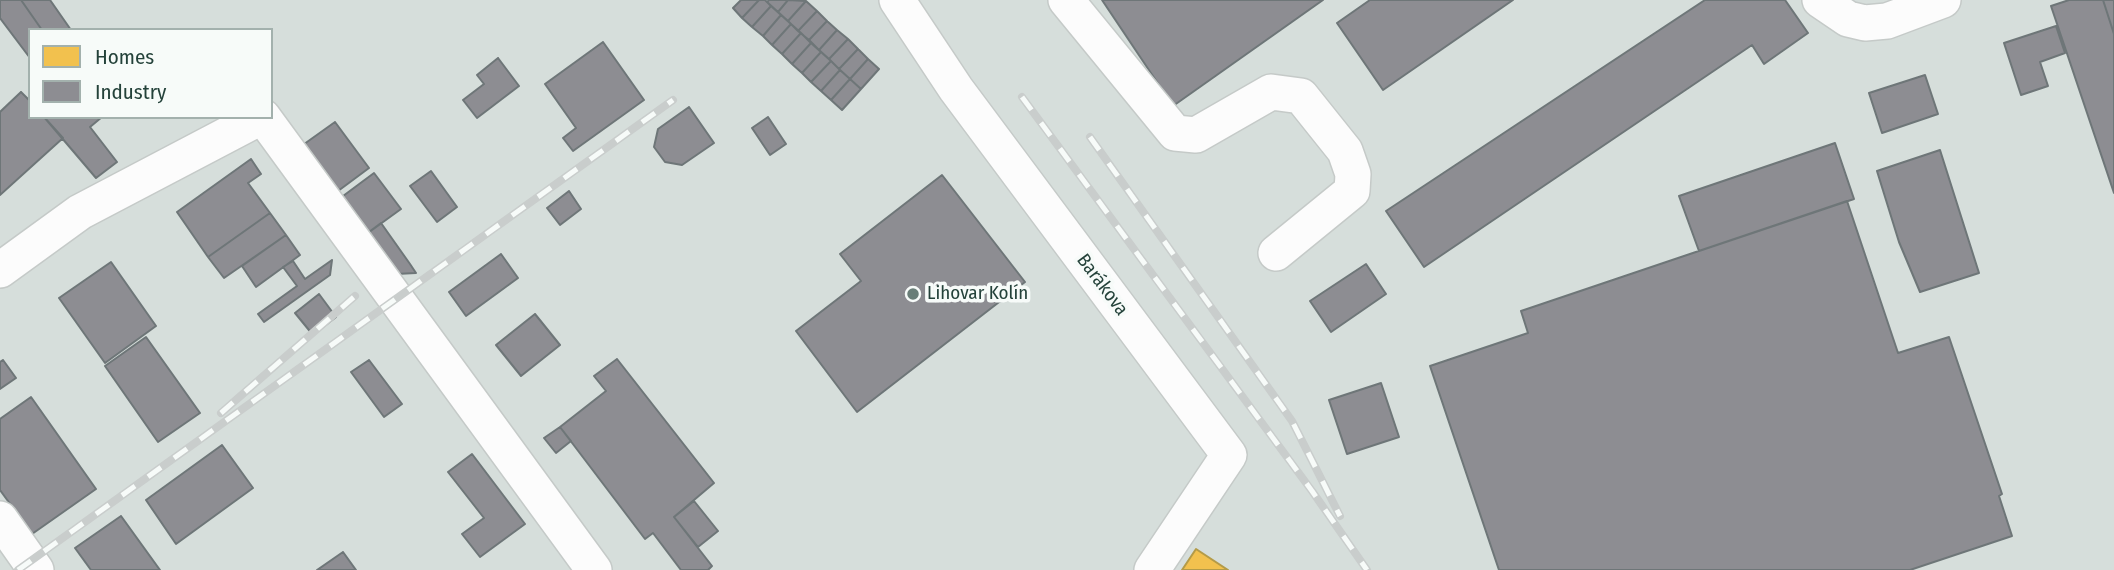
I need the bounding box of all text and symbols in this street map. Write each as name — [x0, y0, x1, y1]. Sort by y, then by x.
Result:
legend — [28, 28, 273, 119]
text: Homes — [95, 44, 154, 70]
text: Industry — [95, 79, 166, 105]
street label: Barákova — [1071, 250, 1133, 320]
place label: Lihovar Kolín — [927, 283, 1028, 305]
marker: Lihovar Kolín — [905, 286, 921, 302]

